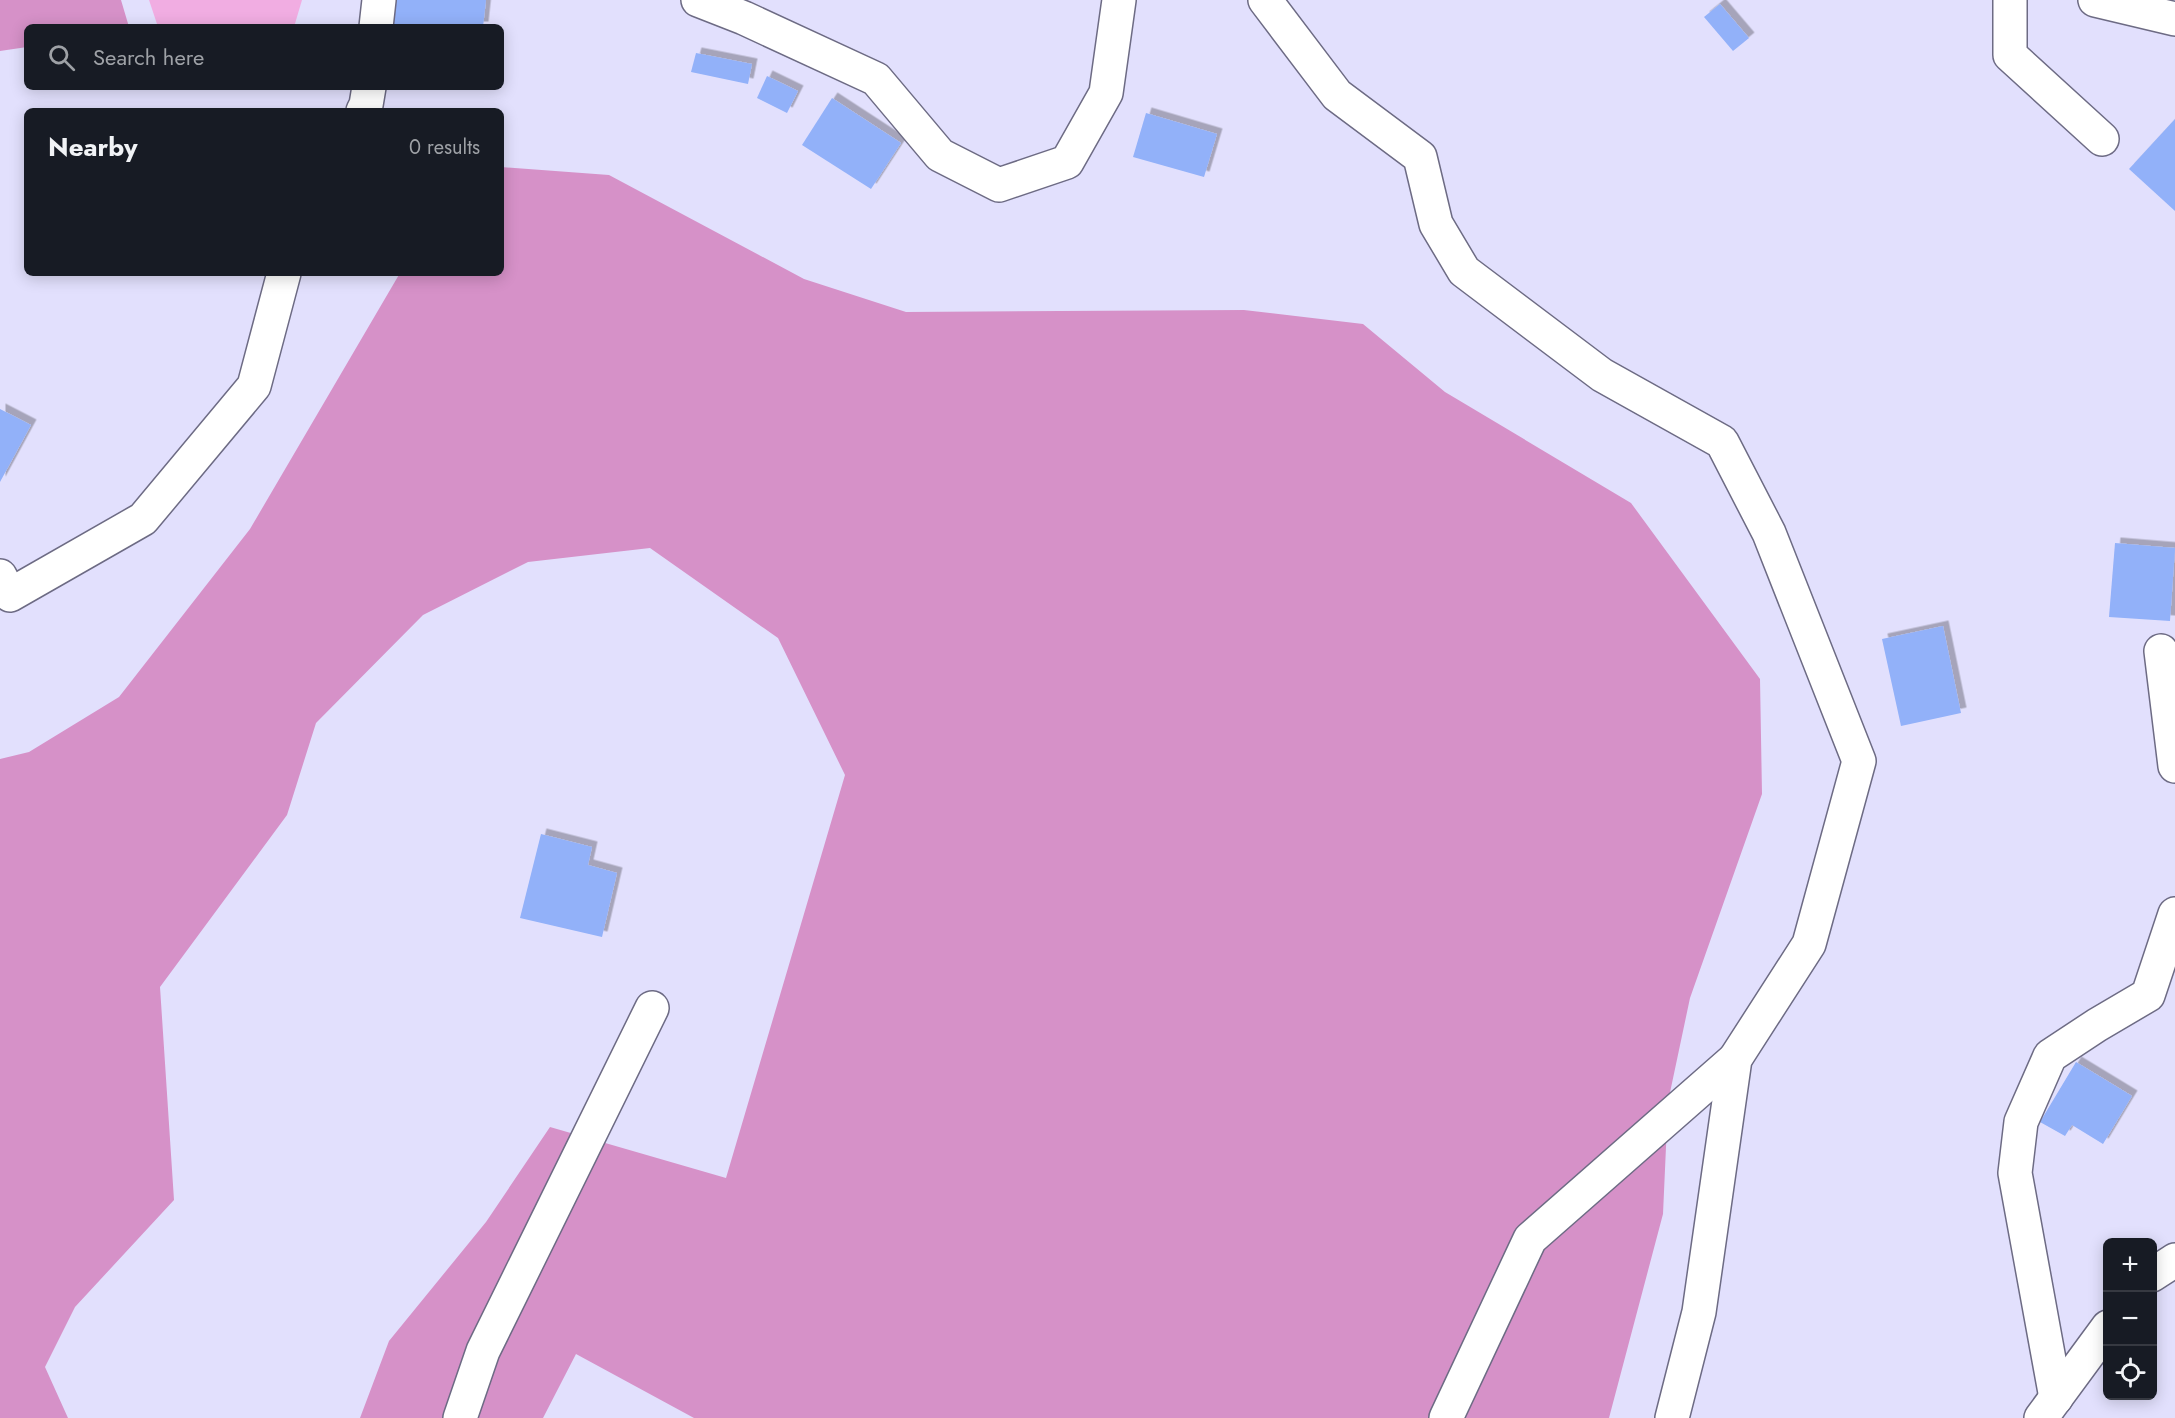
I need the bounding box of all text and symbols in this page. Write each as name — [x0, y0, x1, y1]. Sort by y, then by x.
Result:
search box — [24, 24, 504, 90]
icon: search — [45, 41, 78, 74]
text: Search here — [93, 41, 204, 73]
text: Nearby — [48, 128, 137, 166]
text: 0 results — [409, 133, 480, 162]
map controls — [2103, 1238, 2157, 1400]
button: + — [2103, 1238, 2157, 1292]
button: − — [2103, 1292, 2157, 1346]
button: locate — [2103, 1346, 2157, 1400]

